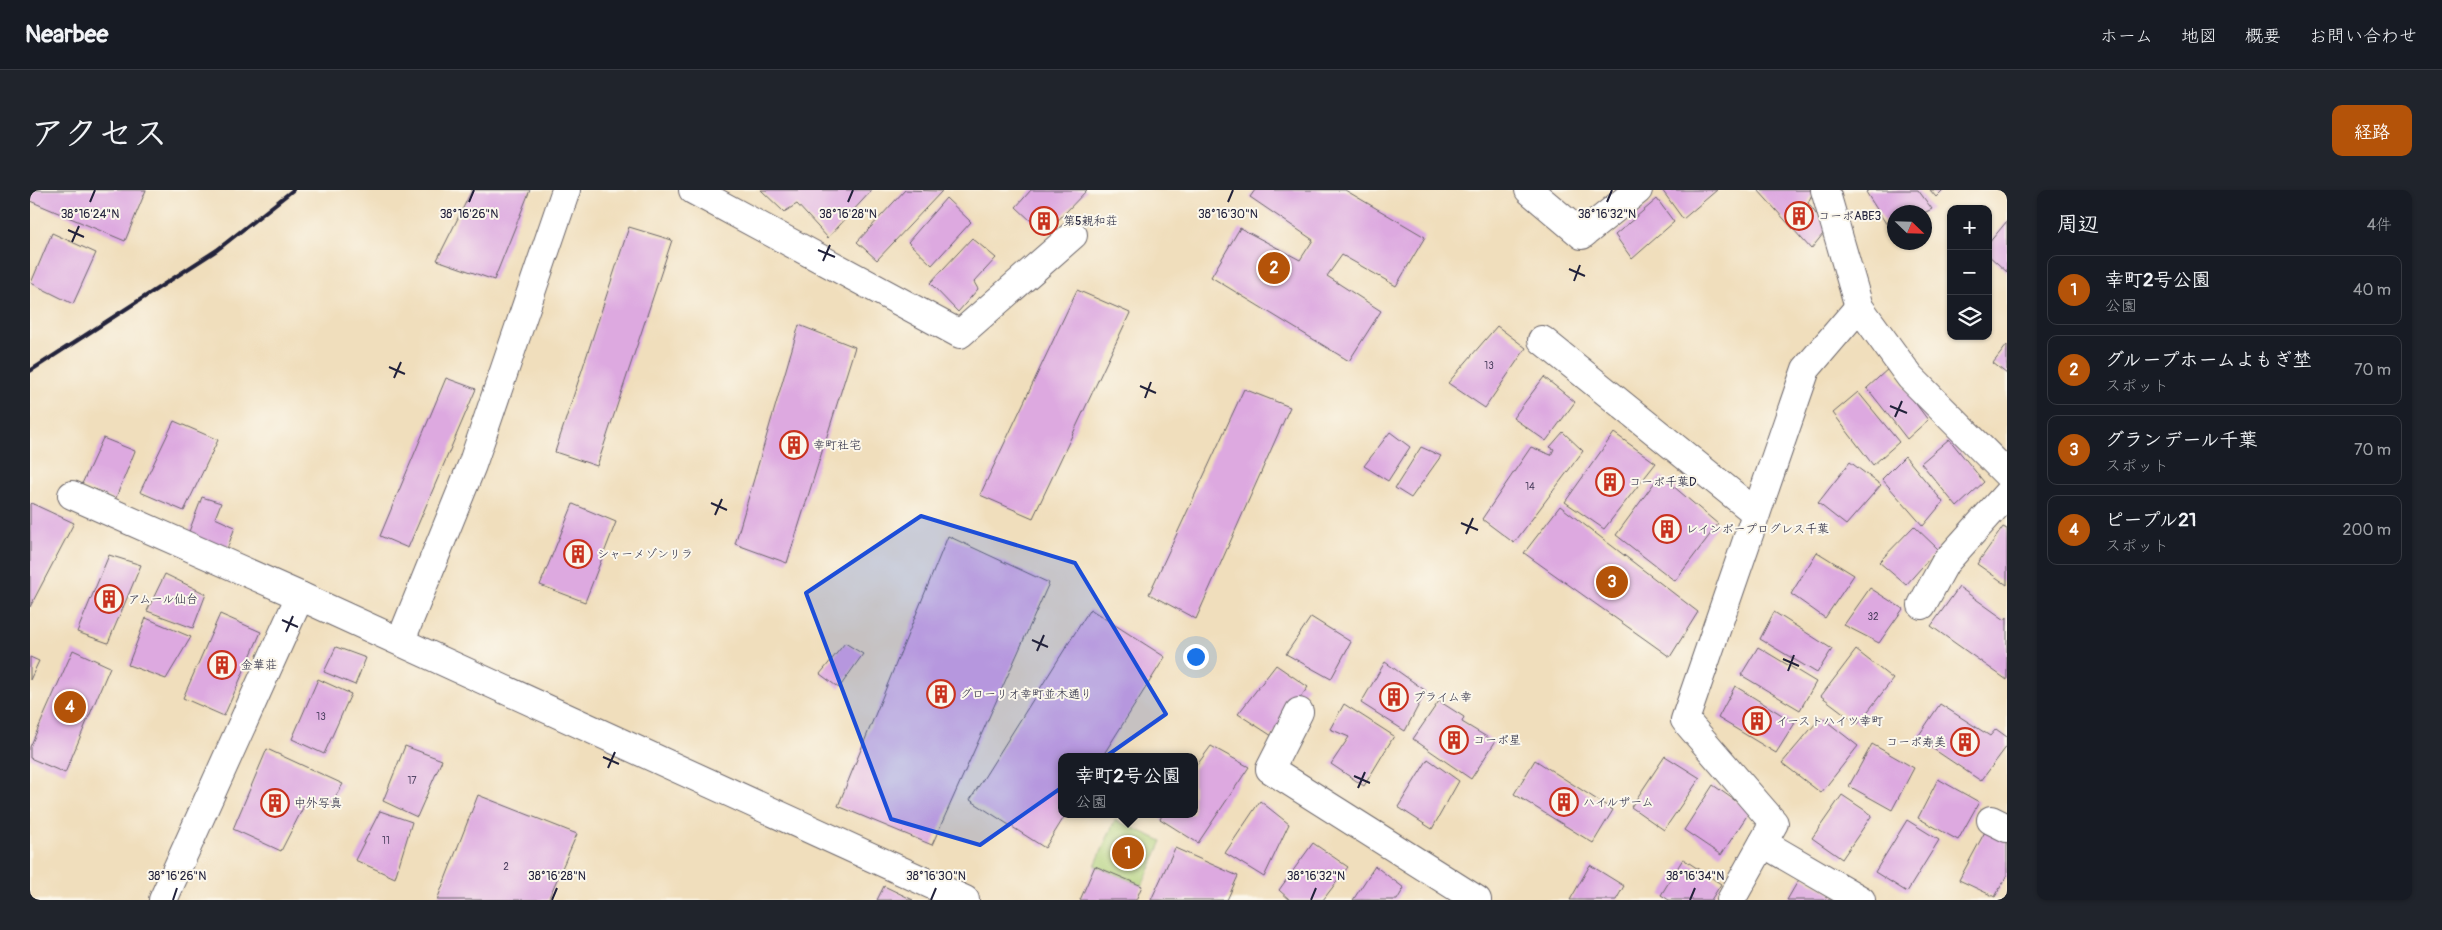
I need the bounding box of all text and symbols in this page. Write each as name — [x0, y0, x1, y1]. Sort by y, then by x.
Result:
text: Nearbee — [25, 20, 108, 49]
text: ホーム — [2100, 25, 2153, 48]
text: 地図 — [2181, 25, 2217, 48]
text: 概要 — [2245, 25, 2281, 48]
text: お問い合わせ — [2309, 25, 2417, 48]
button: 経路 — [2332, 105, 2412, 156]
text: アクセス — [30, 112, 168, 156]
building icon: コーポABE3 — [1784, 201, 1814, 231]
north arrow — [1887, 205, 1932, 250]
map controls — [1947, 205, 1992, 340]
button: + — [1947, 205, 1992, 250]
building icon: 第5親和荘 — [1029, 206, 1059, 236]
text: 38°16'24"N — [61, 207, 119, 222]
text: 38°16'26"N — [440, 207, 498, 222]
text: 38°16'28"N — [819, 207, 877, 222]
text: 38°16'30"N — [1198, 207, 1258, 222]
text: 38°16'32"N — [1578, 207, 1636, 222]
place label: コーポABE3 — [1818, 209, 1881, 224]
text: 周辺 — [2057, 211, 2099, 238]
place label: 第5親和荘 — [1063, 214, 1118, 229]
text: 4件 — [2367, 215, 2392, 235]
pin: 2 — [1258, 249, 1290, 287]
button: − — [1947, 250, 1992, 295]
text: 幸町2号公園 — [2105, 268, 2211, 292]
text: 1 — [2071, 280, 2077, 300]
text: 40 m — [2353, 280, 2391, 300]
button: layers — [1947, 295, 1992, 340]
text: 公園 — [2105, 296, 2137, 316]
text: グループホームよもぎ埜 — [2105, 348, 2312, 372]
house number: 13 — [1484, 360, 1494, 372]
text: 2 — [2070, 360, 2078, 380]
text: 70 m — [2354, 360, 2391, 380]
text: スポット — [2105, 376, 2169, 396]
text: グランデール千葉 — [2105, 428, 2257, 452]
building icon: 幸町社宅 — [779, 430, 809, 460]
place label: 幸町社宅 — [813, 438, 861, 453]
text: 3 — [2070, 440, 2078, 460]
text: 70 m — [2354, 440, 2391, 460]
text: スポット — [2105, 456, 2169, 476]
building icon: コーポ千葉D — [1595, 467, 1625, 497]
place label: コーポ千葉D — [1629, 475, 1697, 490]
house number: 14 — [1525, 481, 1535, 493]
text: ピープル21 — [2105, 508, 2196, 532]
building icon: レインボープログレス千葉 — [1652, 514, 1682, 544]
text: 4 — [2069, 520, 2079, 540]
text: 200 m — [2343, 520, 2391, 540]
place label: レインボープログレス千葉 — [1686, 522, 1829, 537]
text: スポット — [2105, 536, 2169, 556]
building icon: シャーメゾンリラ — [563, 539, 593, 569]
place label: シャーメゾンリラ — [597, 547, 693, 562]
pin: 3 — [1596, 563, 1628, 601]
building icon: アムール仙台 — [94, 584, 124, 614]
place label: アムール仙台 — [128, 592, 198, 607]
house number: 32 — [1867, 611, 1879, 623]
your location — [1183, 644, 1209, 670]
building icon: 金華荘 — [207, 650, 237, 680]
place label: 金華荘 — [241, 658, 277, 673]
building icon: グローリオ幸町並木通り — [926, 679, 956, 709]
building icon: プライム幸 — [1379, 682, 1409, 712]
place label: グローリオ幸町並木通り — [960, 687, 1092, 702]
pin: 4 — [54, 688, 86, 726]
place label: プライム幸 — [1413, 690, 1472, 705]
building icon: イーストハイツ幸町 — [1742, 706, 1772, 736]
house number: 13 — [316, 711, 326, 723]
place label: イーストハイツ幸町 — [1776, 714, 1883, 729]
building icon: コーポ星 — [1439, 725, 1469, 755]
building icon: コーポ寿美 — [1950, 727, 1980, 757]
place label: コーポ星 — [1473, 733, 1521, 748]
place label: コーポ寿美 — [1886, 735, 1946, 750]
popup — [1058, 753, 1198, 818]
text: 幸町2号公園 — [1075, 764, 1181, 788]
house number: 17 — [407, 775, 417, 787]
building icon: ハイルザーム — [1549, 787, 1579, 817]
building icon: 中外写真 — [260, 788, 290, 818]
text: 公園 — [1075, 792, 1107, 812]
place label: ハイルザーム — [1583, 795, 1654, 810]
place label: 中外写真 — [294, 796, 342, 811]
pin: 1 — [1112, 834, 1144, 872]
house number: 11 — [382, 835, 390, 847]
house number: 2 — [503, 861, 509, 873]
text: 38°16'26"N — [148, 869, 206, 884]
text: 38°16'28"N — [528, 869, 586, 884]
text: 38°16'30"N — [906, 869, 966, 884]
text: 38°16'32"N — [1287, 869, 1345, 884]
text: 38°16'34"N — [1666, 869, 1724, 884]

